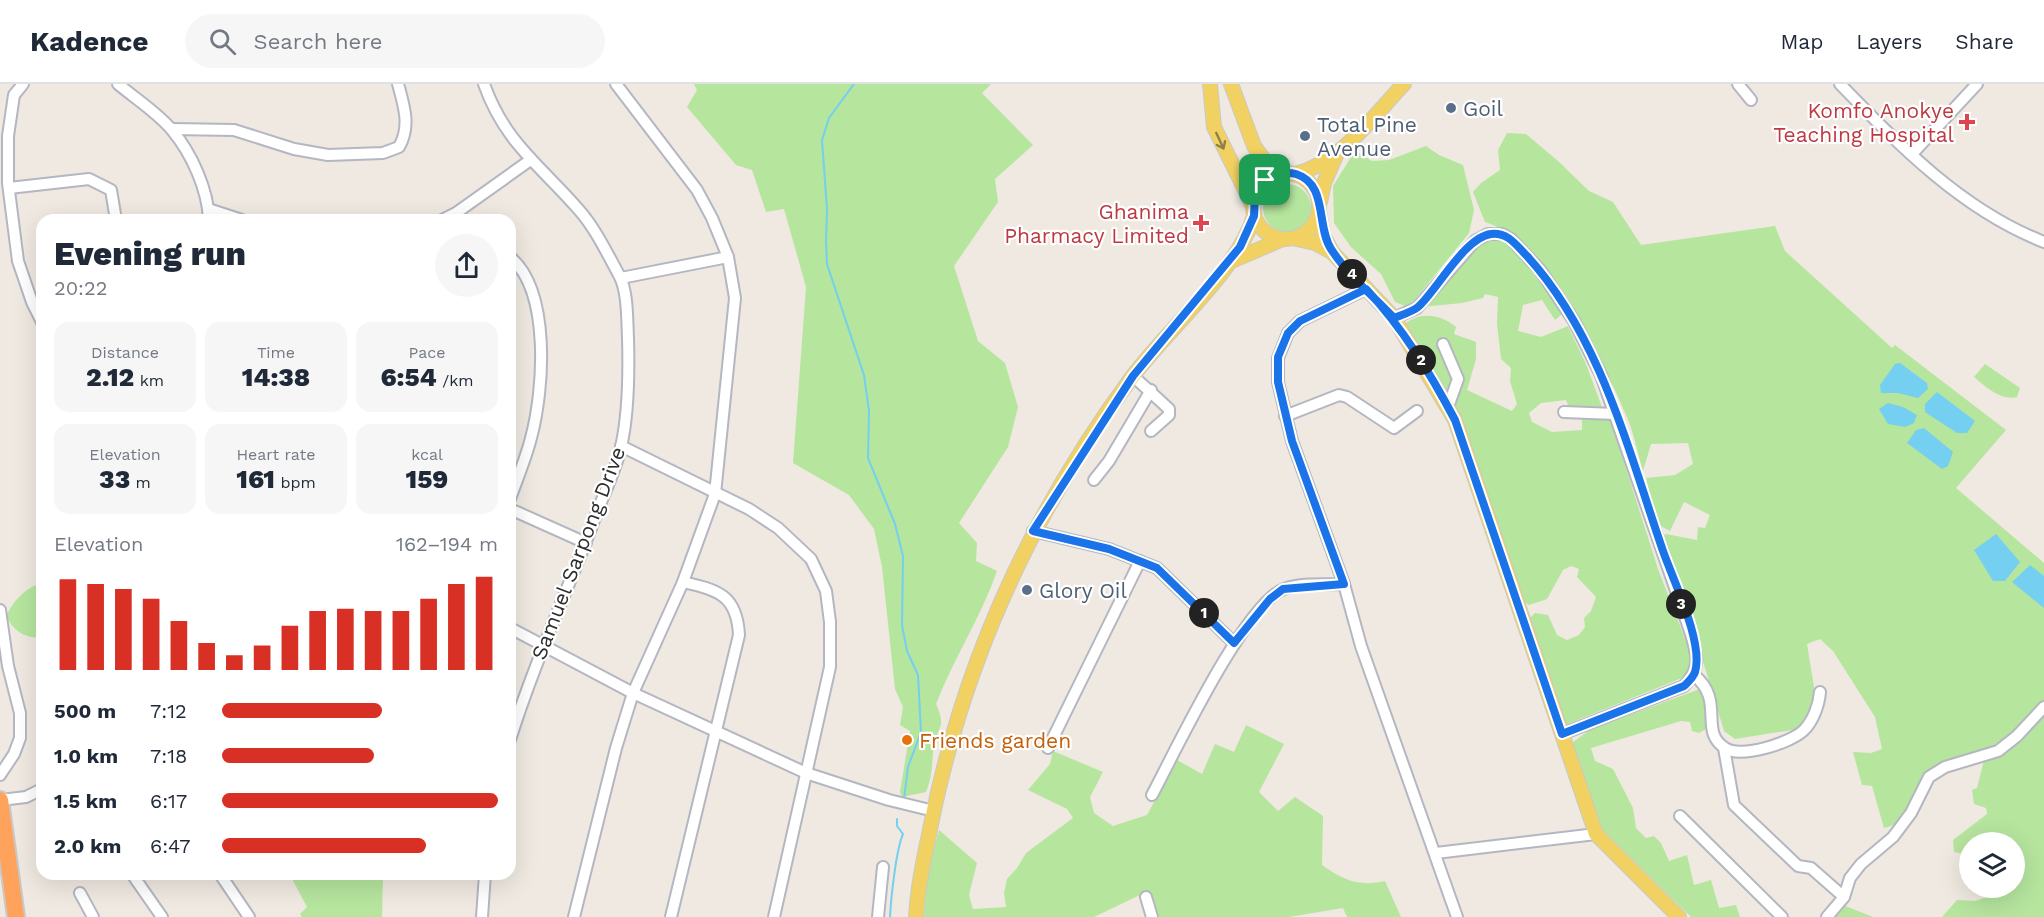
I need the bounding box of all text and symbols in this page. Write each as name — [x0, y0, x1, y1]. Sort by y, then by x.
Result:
search box — [185, 14, 605, 68]
text: Kadence — [30, 25, 149, 58]
icon: search — [206, 25, 239, 58]
text: Search here — [254, 29, 383, 54]
text: Map — [1780, 29, 1823, 54]
text: Layers — [1856, 29, 1922, 54]
text: Share — [1955, 29, 2014, 54]
place label: Goil — [1463, 96, 1503, 121]
place label: Komfo Anokye Teaching Hospital — [1773, 98, 1955, 147]
marker: Goil — [1444, 101, 1458, 115]
place label: Total Pine Avenue — [1317, 112, 1417, 161]
marker: Komfo Anokye Teaching Hospital — [1958, 113, 1976, 131]
marker: Total Pine Avenue — [1298, 129, 1312, 143]
one-way arrow — [1215, 131, 1227, 149]
pin — [1239, 154, 1290, 205]
icon: arrive — [1248, 163, 1281, 196]
place label: Ghanima Pharmacy Limited — [1004, 199, 1189, 248]
marker: Ghanima Pharmacy Limited — [1194, 216, 1208, 230]
text: Evening run — [54, 234, 246, 273]
button: share — [435, 234, 498, 297]
pin: 4 — [1337, 259, 1367, 289]
text: 4 — [1347, 264, 1357, 283]
text: 20:22 — [54, 276, 107, 300]
text: Distance — [91, 343, 159, 362]
text: Time — [257, 343, 295, 362]
text: Pace — [408, 343, 446, 362]
pin: 2 — [1406, 345, 1436, 375]
text: 2 — [1416, 350, 1426, 369]
text: 2.12 — [86, 362, 134, 392]
text: 14:38 — [242, 362, 310, 392]
text: 6:54 — [380, 362, 437, 392]
text: km — [134, 371, 164, 390]
text: /km — [437, 371, 474, 390]
street label: Samuel Sarpong Drive — [526, 443, 630, 663]
text: Elevation — [89, 445, 161, 464]
text: Heart rate — [236, 445, 316, 464]
text: kcal — [411, 445, 443, 464]
text: 33 — [99, 464, 130, 494]
text: 161 — [236, 464, 275, 494]
text: 159 — [406, 464, 448, 494]
text: m — [130, 473, 151, 492]
text: bpm — [275, 473, 316, 492]
text: Elevation — [54, 532, 143, 556]
text: 162–194 m — [396, 532, 498, 556]
place label: Glory Oil — [1039, 578, 1127, 603]
marker: Glory Oil — [1020, 583, 1034, 597]
pin: 3 — [1666, 589, 1696, 619]
text: 3 — [1676, 594, 1686, 613]
pin: 1 — [1189, 598, 1219, 628]
text: 1 — [1201, 603, 1207, 622]
text: 500 m — [54, 699, 116, 723]
text: 7:12 — [150, 699, 187, 723]
place label: Friends garden — [919, 728, 1071, 753]
marker: Friends garden — [900, 733, 914, 747]
text: 1.0 km — [54, 744, 118, 768]
text: 7:18 — [150, 744, 187, 768]
text: 1.5 km — [54, 789, 117, 813]
text: 6:17 — [150, 789, 187, 813]
map controls — [1959, 832, 2025, 898]
button: layers — [1959, 832, 2025, 898]
text: 2.0 km — [54, 834, 121, 858]
text: 6:47 — [150, 834, 191, 858]

